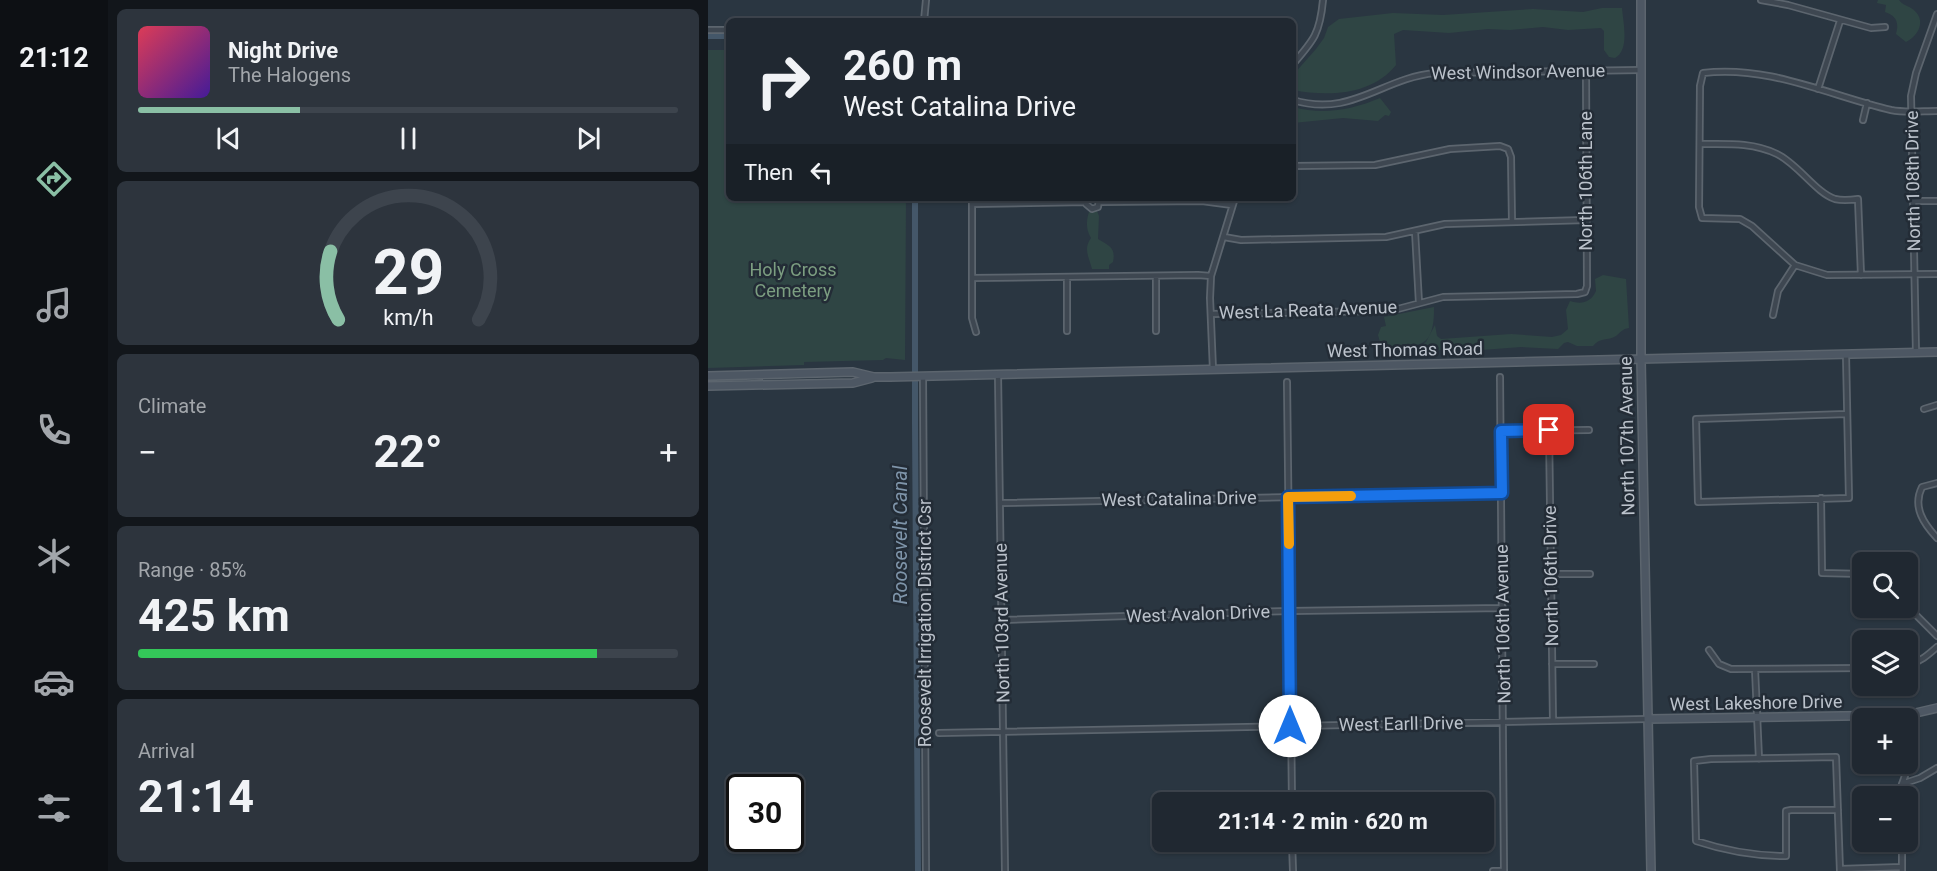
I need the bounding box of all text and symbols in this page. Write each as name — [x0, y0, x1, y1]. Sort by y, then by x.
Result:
text: Night Drive — [228, 38, 338, 63]
text: 260 m — [843, 41, 962, 90]
text: 21:12 — [19, 42, 89, 74]
icon: right — [744, 42, 822, 120]
street label: West Windsor Avenue — [1431, 59, 1605, 84]
text: The Halogens — [228, 63, 351, 87]
text: West Catalina Drive — [843, 91, 1076, 123]
street label: North 108th Drive — [1901, 110, 1924, 252]
street label: North 106th Lane — [1575, 111, 1596, 251]
icon: previous — [212, 122, 245, 155]
icon: pause — [392, 122, 425, 155]
icon: next — [572, 122, 605, 155]
icon: left — [805, 156, 838, 189]
icon: directions — [33, 158, 75, 200]
text: Then — [744, 160, 793, 185]
text: 29 — [372, 236, 444, 309]
park label: Holy Cross Cemetery — [750, 259, 836, 301]
icon: music — [33, 284, 75, 326]
street label: West La Reata Avenue — [1219, 296, 1397, 323]
text: km/h — [383, 306, 433, 331]
street label: West Thomas Road — [1327, 338, 1483, 361]
street label: North 107th Avenue — [1615, 356, 1638, 516]
text: Climate — [138, 394, 206, 418]
pin — [1523, 404, 1574, 455]
icon: phone — [33, 409, 75, 451]
icon: arrive — [1532, 413, 1565, 446]
text: 22° — [373, 425, 443, 478]
text: − — [138, 433, 157, 472]
text: + — [659, 433, 678, 472]
water label: Roosevelt Canal — [888, 465, 912, 604]
street label: West Catalina Drive — [1101, 487, 1257, 510]
street label: Roosevelt Irrigation District Csr — [914, 499, 935, 747]
street label: North 106th Drive — [1539, 505, 1562, 647]
icon: climate — [33, 535, 75, 577]
street label: North 103rd Avenue — [990, 543, 1013, 703]
street label: North 106th Avenue — [1491, 544, 1514, 704]
map controls — [1852, 552, 1918, 852]
button: search — [1852, 552, 1918, 618]
text: Range · 85% — [138, 558, 246, 582]
text: 425 km — [138, 589, 290, 642]
street label: West Avalon Drive — [1126, 600, 1270, 627]
button: layers — [1852, 630, 1918, 696]
icon: car — [33, 661, 75, 703]
street label: West Lakeshore Drive — [1669, 690, 1843, 715]
position arrow — [1258, 694, 1322, 758]
button: + — [1852, 708, 1918, 774]
street label: West Earll Drive — [1338, 712, 1464, 735]
text: Arrival — [138, 739, 195, 763]
text: 21:14 — [138, 770, 254, 823]
speed limit sign: 30 — [726, 774, 804, 852]
button: − — [1852, 786, 1918, 852]
icon: filters — [33, 787, 75, 829]
text: 21:14 · 2 min · 620 m — [1218, 809, 1428, 834]

